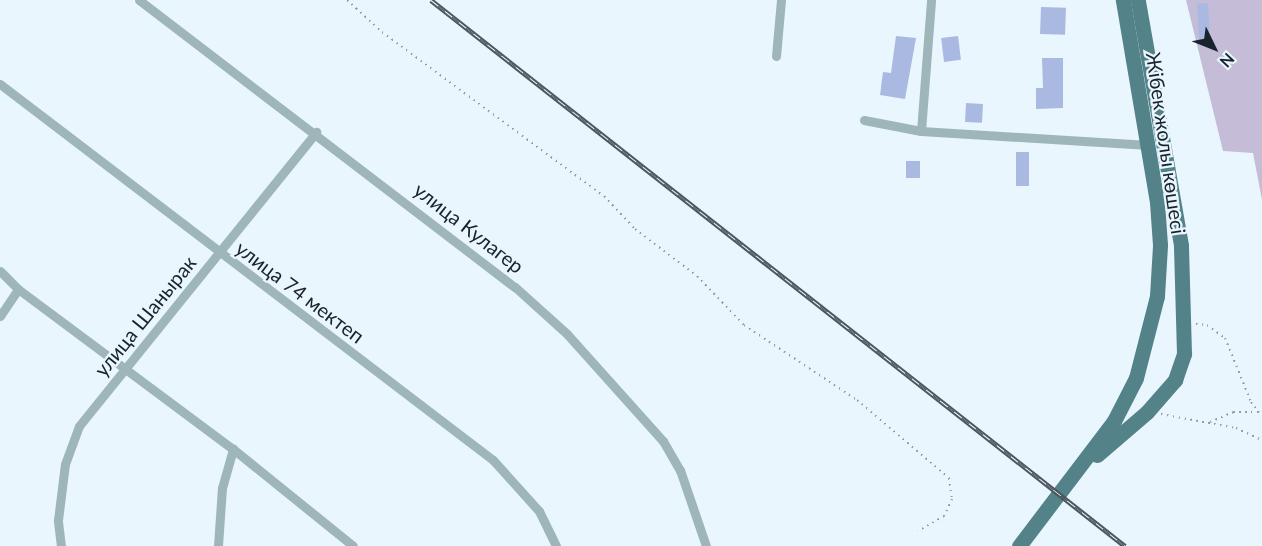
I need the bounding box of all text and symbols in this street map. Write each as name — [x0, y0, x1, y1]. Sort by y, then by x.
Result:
north arrow — [1184, 18, 1244, 78]
street label: Жібек жолы көшесі — [1141, 50, 1191, 236]
text: N — [1216, 50, 1239, 72]
street label: улица Кулагер — [409, 178, 529, 278]
street label: улица 74 мектеп — [231, 236, 369, 348]
street label: улица Шанырак — [89, 251, 201, 381]

